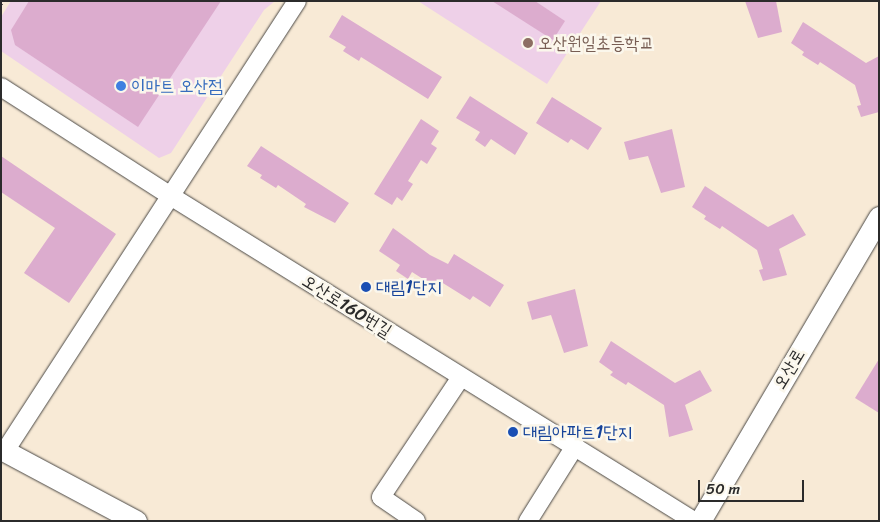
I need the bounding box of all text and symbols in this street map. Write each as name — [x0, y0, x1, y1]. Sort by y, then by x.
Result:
place label: 오산원일초등학교 — [538, 32, 654, 54]
marker: 오산원일초등학교 — [522, 37, 534, 49]
place label: 이마트 오산점 — [131, 75, 223, 97]
marker: 이마트 오산점 — [115, 80, 127, 92]
street label: 오산로160번길 — [298, 270, 396, 342]
place label: 대림1단지 — [376, 276, 442, 298]
marker: 대림1단지 — [360, 281, 372, 293]
street label: 오산로 — [769, 345, 809, 393]
place label: 대림아파트1단지 — [523, 421, 632, 443]
marker: 대림아파트1단지 — [507, 426, 519, 438]
scale bar — [700, 470, 806, 502]
text: 50 m — [706, 476, 740, 502]

